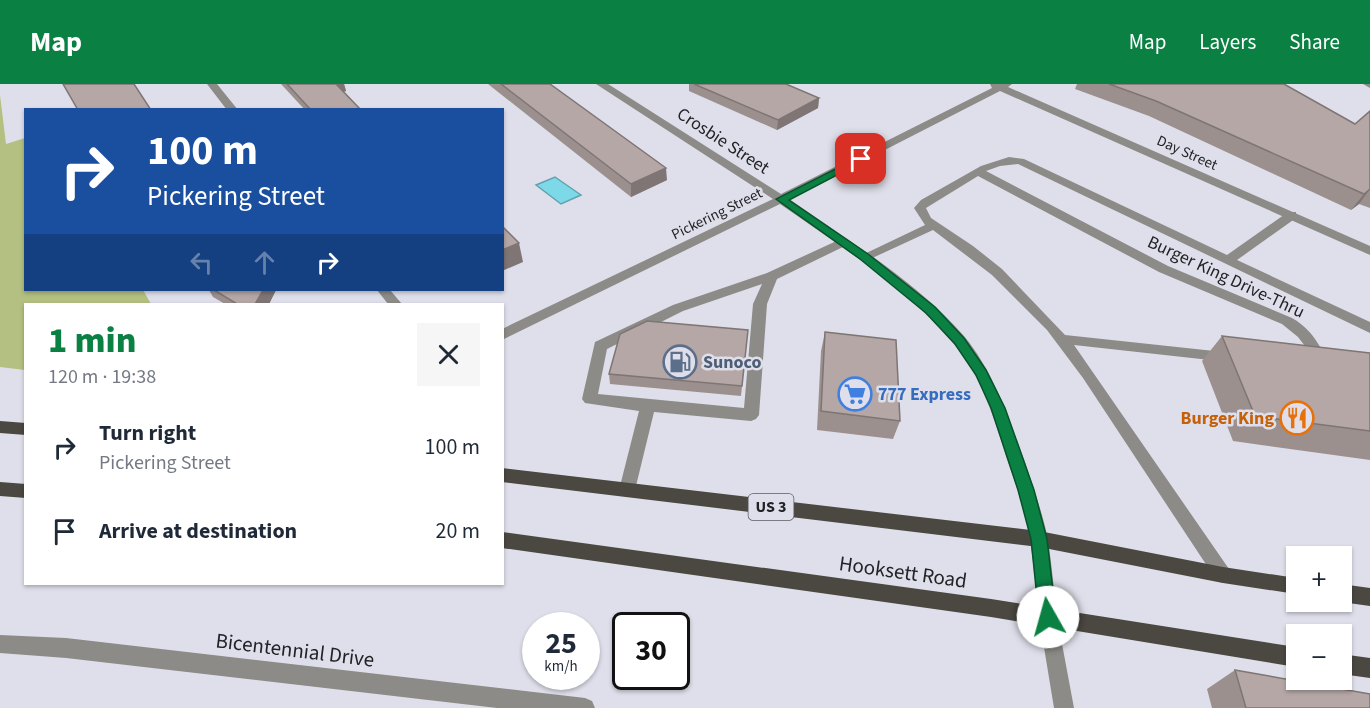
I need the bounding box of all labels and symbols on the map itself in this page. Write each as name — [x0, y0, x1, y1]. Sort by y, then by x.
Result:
street label: Crosbie Street — [672, 102, 774, 180]
street label: Day Street — [1153, 130, 1221, 176]
pin — [835, 133, 886, 184]
street label: Pickering Street — [668, 183, 766, 245]
street label: Burger King Drive-Thru — [1143, 230, 1309, 324]
fuel station icon: Sunoco — [662, 344, 698, 380]
place label: Sunoco — [703, 350, 761, 375]
supermarket icon: 777 Express — [837, 376, 873, 412]
place label: 777 Express — [878, 382, 971, 407]
restaurant icon: Burger King — [1279, 400, 1315, 436]
place label: Burger King — [1181, 406, 1274, 431]
road number: US 3 — [748, 494, 794, 520]
street label: Hooksett Road — [837, 548, 969, 596]
position arrow — [1016, 585, 1080, 649]
speed limit sign: 30 — [612, 612, 690, 690]
street label: Bicentennial Drive — [214, 625, 376, 675]

